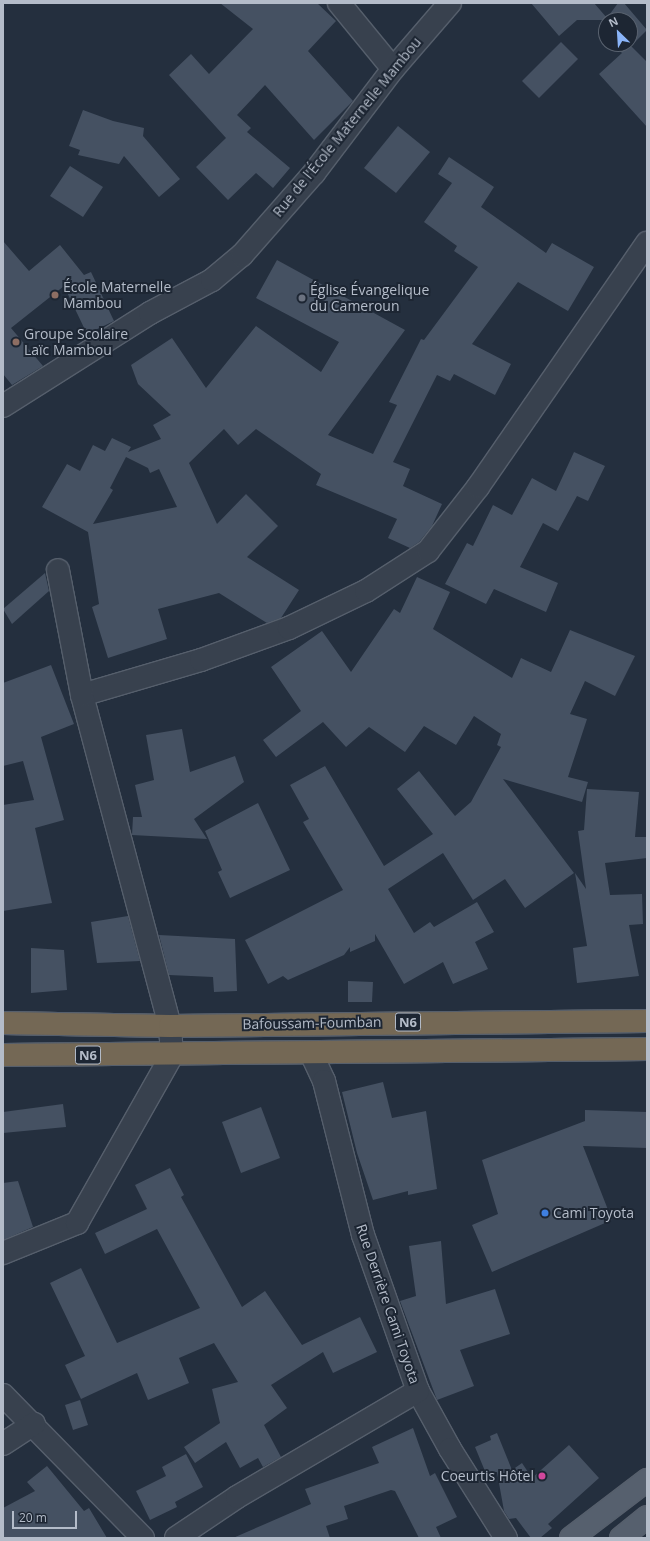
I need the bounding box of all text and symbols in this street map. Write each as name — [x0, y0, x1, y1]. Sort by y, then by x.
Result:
north arrow — [598, 12, 638, 52]
text: N — [606, 13, 620, 30]
street label: Rue de l'École Maternelle Mambou — [269, 34, 425, 220]
place label: École Maternelle Mambou — [63, 279, 171, 312]
place label: Église Évangelique du Cameroun — [310, 282, 429, 314]
marker: École Maternelle Mambou — [50, 290, 60, 300]
marker: Église Évangelique du Cameroun — [297, 293, 307, 303]
place label: Groupe Scolaire Laïc Mambou — [24, 326, 128, 358]
marker: Groupe Scolaire Laïc Mambou — [11, 337, 21, 347]
road number: N6 — [394, 1011, 422, 1033]
street label: Bafoussam-Foumban — [242, 1013, 382, 1033]
road number: N6 — [74, 1044, 102, 1066]
place label: Cami Toyota — [553, 1205, 634, 1221]
marker: Cami Toyota — [540, 1208, 550, 1218]
street label: Rue Derrière Cami Toyota — [353, 1222, 423, 1386]
place label: Coeurtis Hôtel — [441, 1468, 534, 1484]
marker: Coeurtis Hôtel — [537, 1471, 547, 1481]
scale bar — [14, 1503, 79, 1529]
text: 20 m — [19, 1509, 47, 1526]

